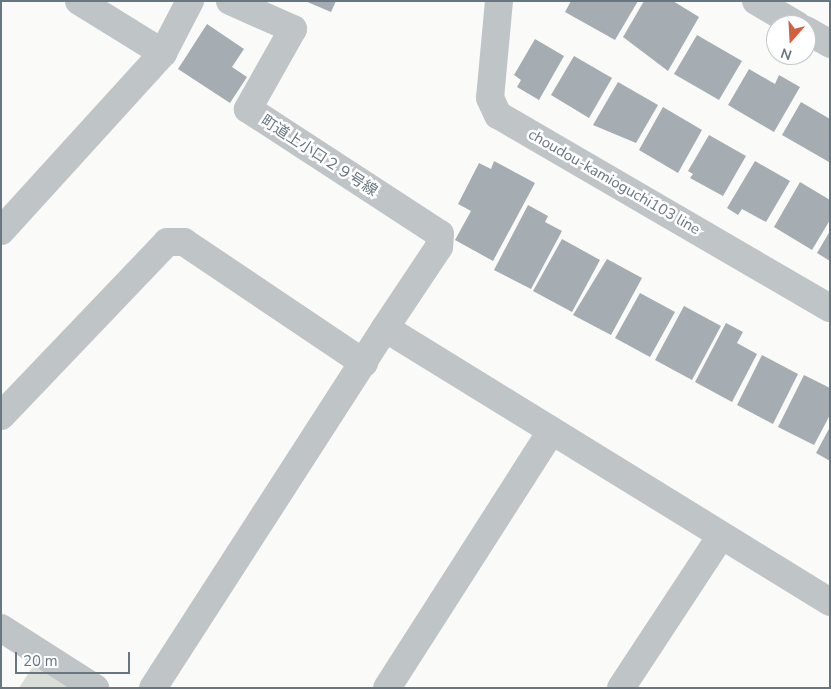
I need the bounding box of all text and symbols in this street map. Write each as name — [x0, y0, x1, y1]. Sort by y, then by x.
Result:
north arrow — [766, 15, 816, 65]
text: N — [778, 43, 794, 64]
street label: 町道上小口２９号線 — [257, 112, 381, 200]
street label: choudou-kamioguchi103 line — [525, 125, 703, 239]
scale bar — [18, 642, 132, 674]
text: 20 m — [23, 651, 58, 671]

